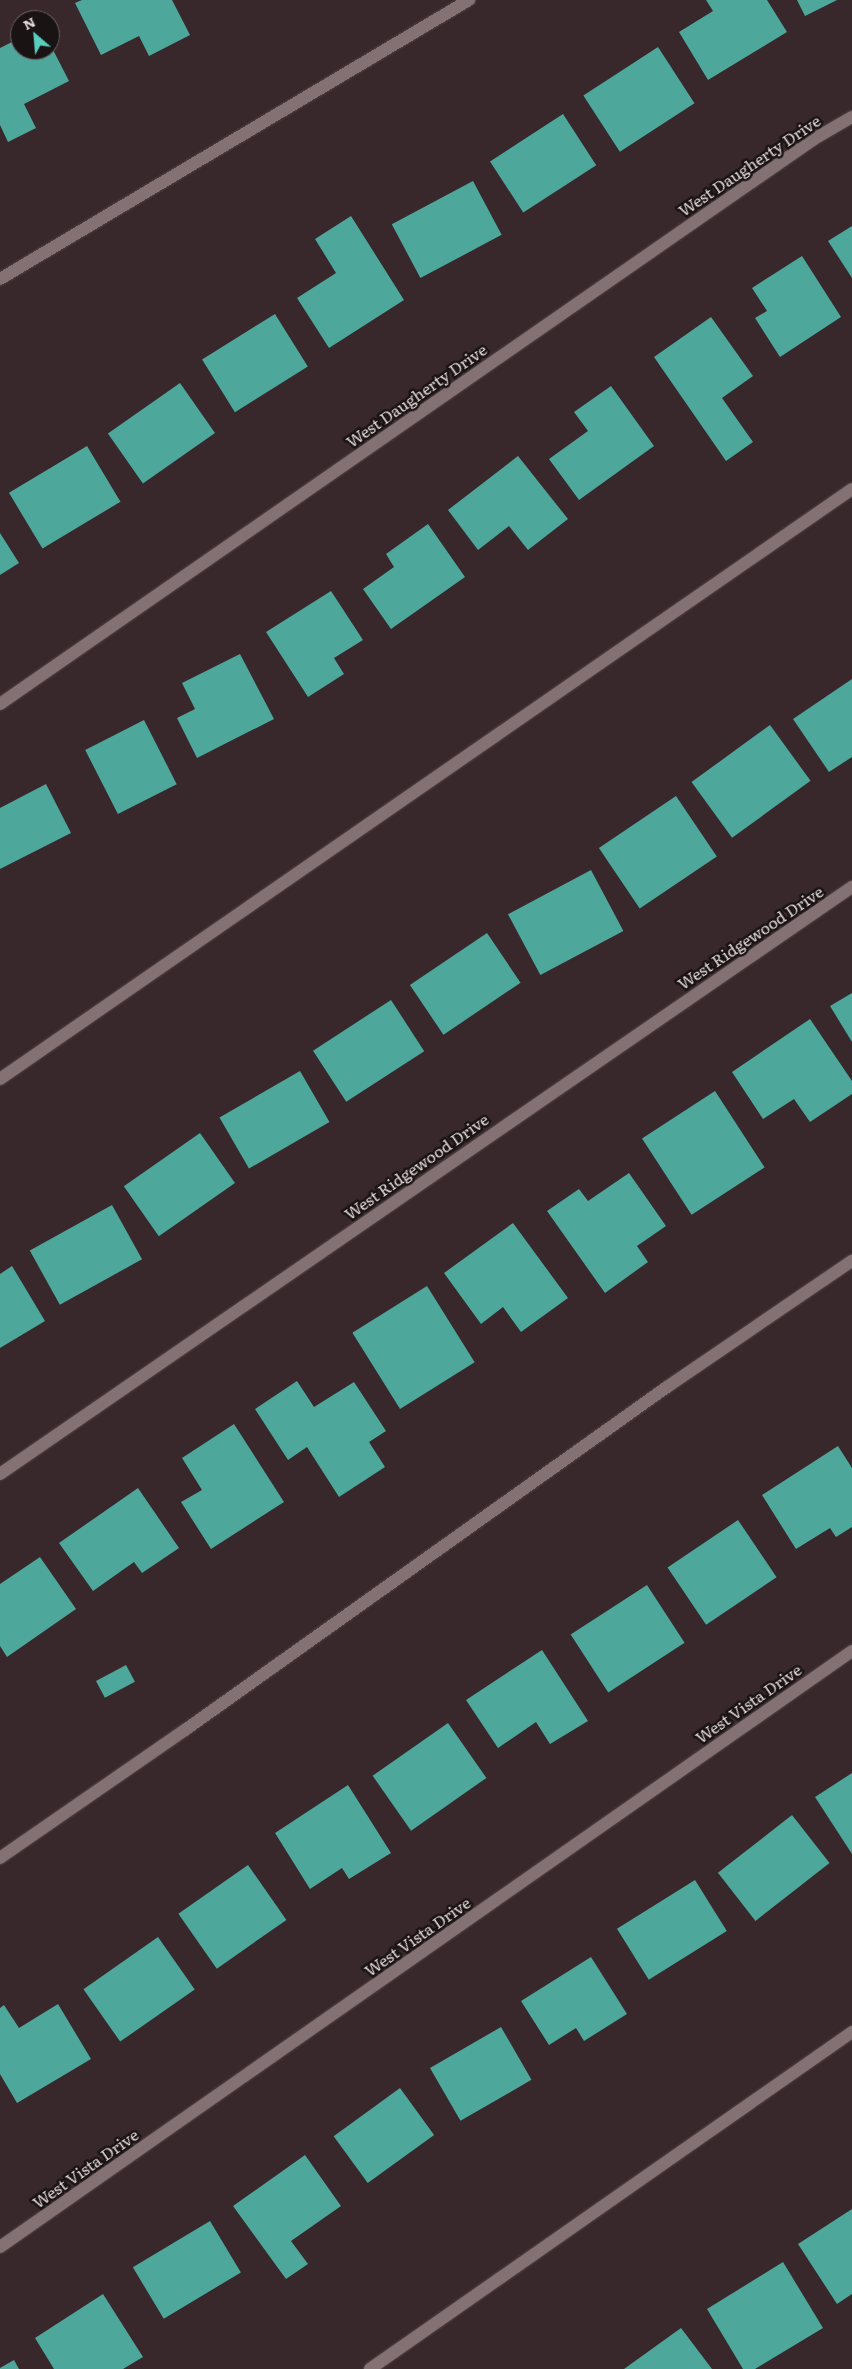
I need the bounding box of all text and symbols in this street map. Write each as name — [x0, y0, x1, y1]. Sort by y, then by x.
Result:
north arrow — [10, 10, 60, 60]
text: N — [19, 11, 38, 34]
street label: West Daugherty Drive — [674, 110, 824, 220]
street label: West Daugherty Drive — [342, 339, 490, 451]
street label: West Ridgewood Drive — [674, 881, 826, 993]
street label: West Ridgewood Drive — [340, 1109, 492, 1223]
street label: West Vista Drive — [691, 1659, 805, 1747]
street label: West Vista Drive — [360, 1892, 474, 1980]
street label: West Vista Drive — [28, 2124, 142, 2212]

